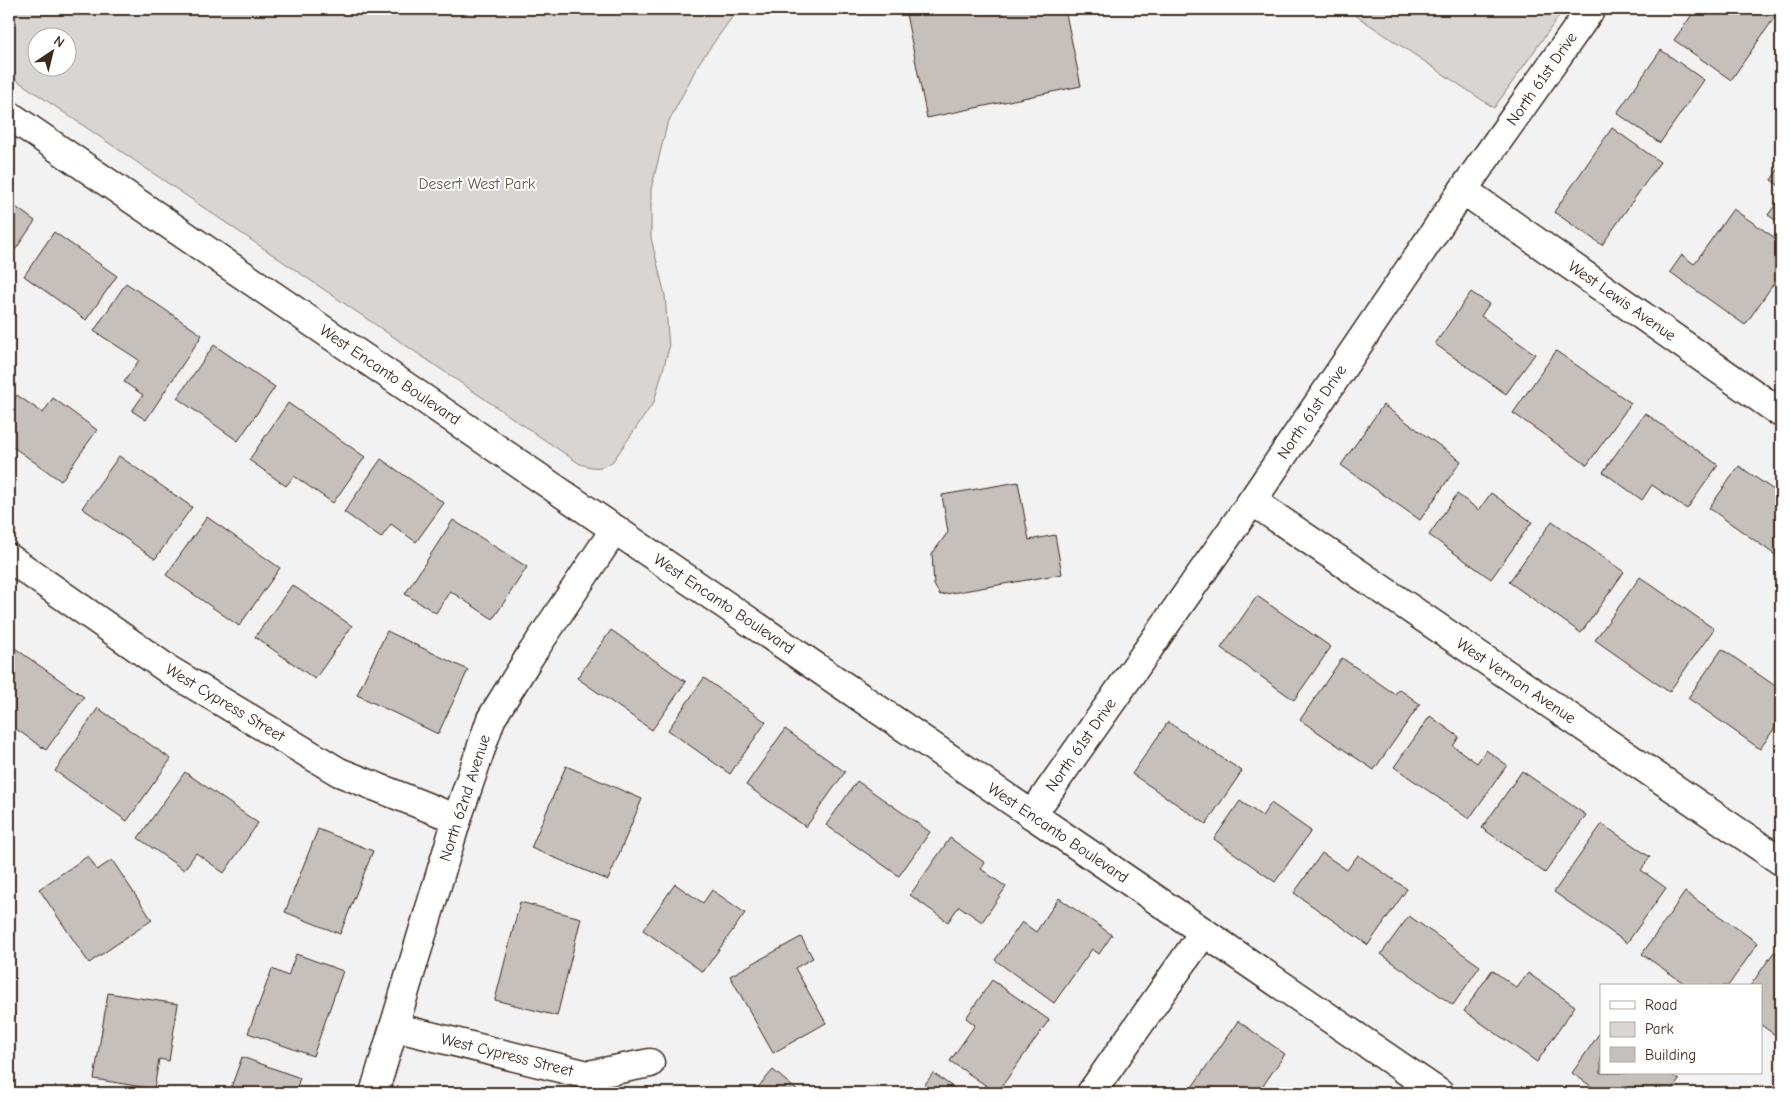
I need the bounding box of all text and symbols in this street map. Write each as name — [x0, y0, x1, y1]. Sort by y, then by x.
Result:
north arrow — [28, 28, 78, 78]
street label: North 61st Drive — [1503, 29, 1581, 129]
text: N — [51, 32, 68, 51]
park label: Desert West Park — [419, 175, 536, 193]
street label: West Lewis Avenue — [1565, 257, 1679, 345]
street label: West Encanto Boulevard — [316, 321, 464, 429]
street label: North 61st Drive — [1274, 361, 1350, 463]
street label: West Encanto Boulevard — [650, 550, 798, 658]
street label: West Vernon Avenue — [1453, 635, 1579, 727]
street label: West Cypress Street — [162, 660, 288, 746]
street label: North 61st Drive — [1042, 695, 1120, 795]
street label: North 62nd Avenue — [436, 732, 494, 864]
street label: West Encanto Boulevard — [984, 779, 1132, 887]
legend — [1600, 984, 1762, 1074]
text: Road — [1645, 996, 1677, 1014]
text: Park — [1645, 1020, 1674, 1038]
street label: West Cypress Street — [439, 1030, 575, 1080]
text: Building — [1645, 1046, 1696, 1064]

